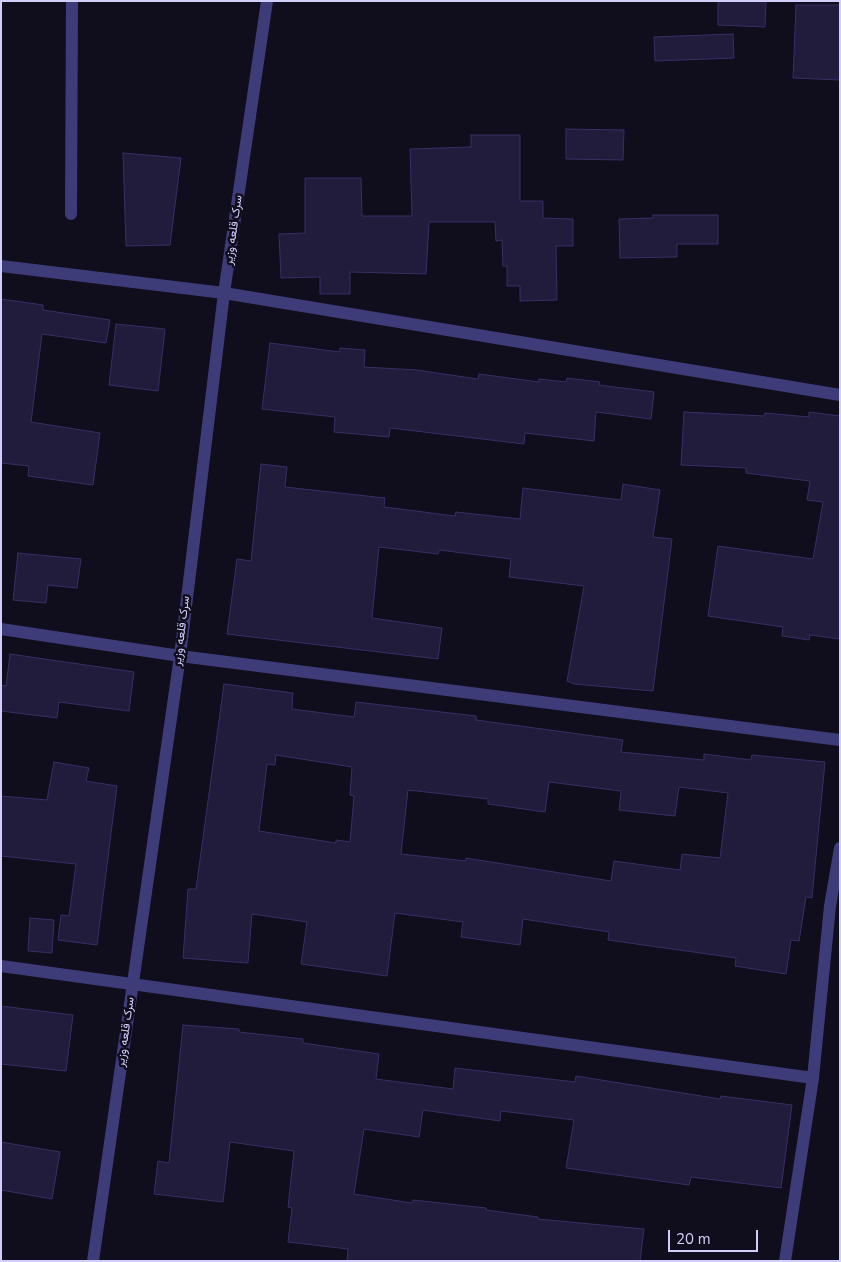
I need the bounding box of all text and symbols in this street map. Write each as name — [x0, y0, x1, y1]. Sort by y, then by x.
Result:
street label: سرک قلعه وزیر — [222, 194, 246, 266]
street label: سرک قلعه وزیر — [171, 595, 193, 667]
street label: سرک قلعه وزیر — [114, 996, 138, 1068]
scale bar — [671, 1220, 761, 1252]
text: 20 m — [676, 1229, 711, 1249]

